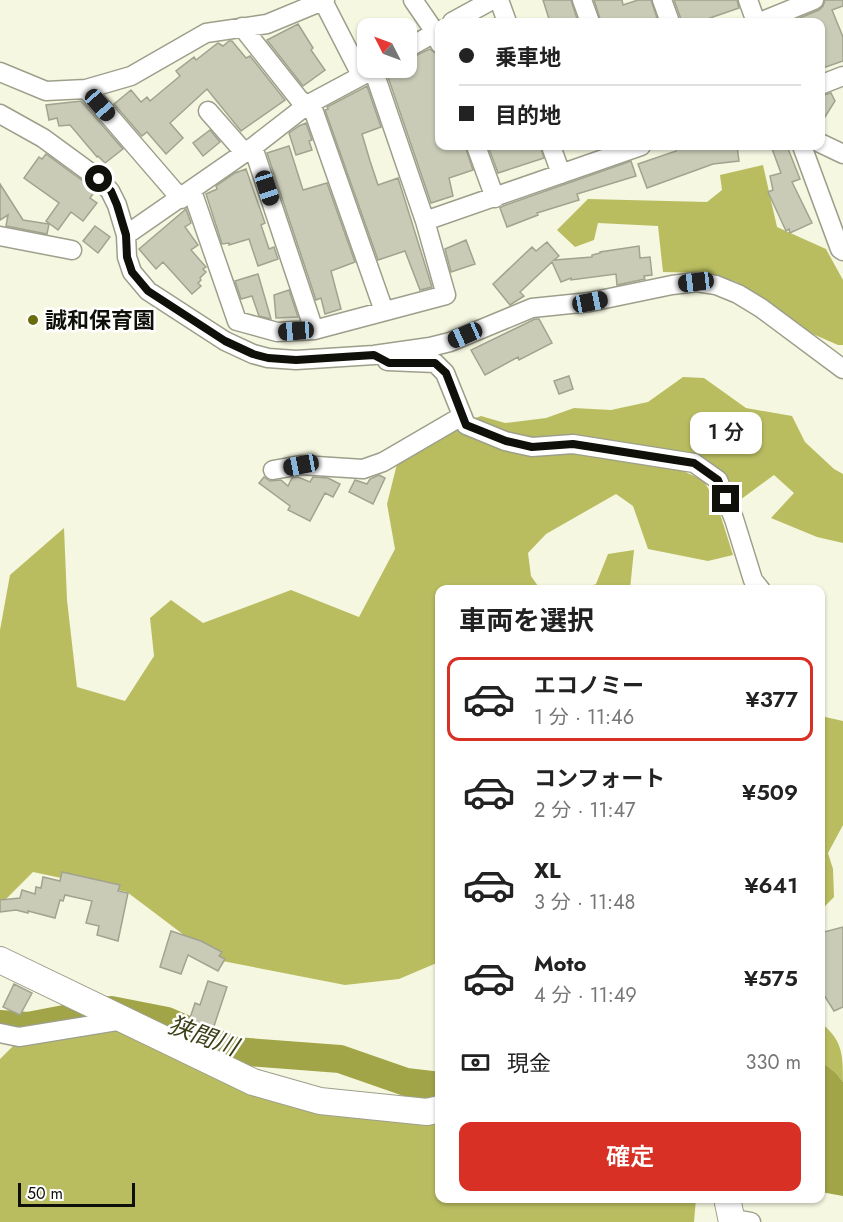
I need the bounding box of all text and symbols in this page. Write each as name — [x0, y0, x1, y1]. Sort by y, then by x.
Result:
north arrow — [357, 18, 417, 78]
map controls — [357, 18, 417, 78]
text: 乗車地 — [495, 41, 561, 73]
car — [81, 86, 119, 124]
text: 目的地 — [495, 99, 561, 131]
route start — [85, 165, 112, 192]
car — [253, 168, 281, 208]
car — [677, 271, 715, 293]
car — [571, 290, 609, 314]
place label: 誠和保育園 — [45, 304, 155, 336]
marker: 誠和保育園 — [26, 313, 40, 327]
car — [445, 319, 485, 351]
car — [277, 321, 315, 341]
callout: 1 分 — [690, 412, 762, 454]
text: 1 分 — [708, 418, 744, 447]
car — [282, 453, 320, 477]
route end — [712, 485, 739, 512]
text: 車両を選択 — [459, 601, 594, 640]
text: エコノミー — [534, 669, 644, 701]
icon: car — [462, 672, 516, 726]
text: ¥377 — [746, 683, 798, 715]
text: 1 分 · 11:46 — [534, 703, 634, 732]
text: コンフォート — [534, 762, 665, 794]
icon: car — [462, 765, 516, 819]
text: ¥509 — [742, 776, 798, 808]
text: 2 分 · 11:47 — [534, 796, 636, 825]
text: XL — [534, 854, 561, 886]
icon: car — [462, 858, 516, 912]
text: ¥641 — [744, 869, 798, 901]
text: 3 分 · 11:48 — [534, 888, 636, 917]
text: Moto — [534, 947, 587, 979]
icon: car — [462, 951, 516, 1005]
text: ¥575 — [744, 962, 798, 994]
text: 4 分 · 11:49 — [534, 981, 637, 1010]
water label: 狭間川 — [163, 1007, 246, 1065]
icon: cash — [459, 1046, 492, 1079]
text: 現金 — [507, 1047, 551, 1079]
text: 330 m — [746, 1048, 801, 1077]
button: 確定 — [459, 1122, 801, 1191]
scale bar — [18, 1180, 135, 1208]
text: 50 m — [27, 1182, 63, 1205]

